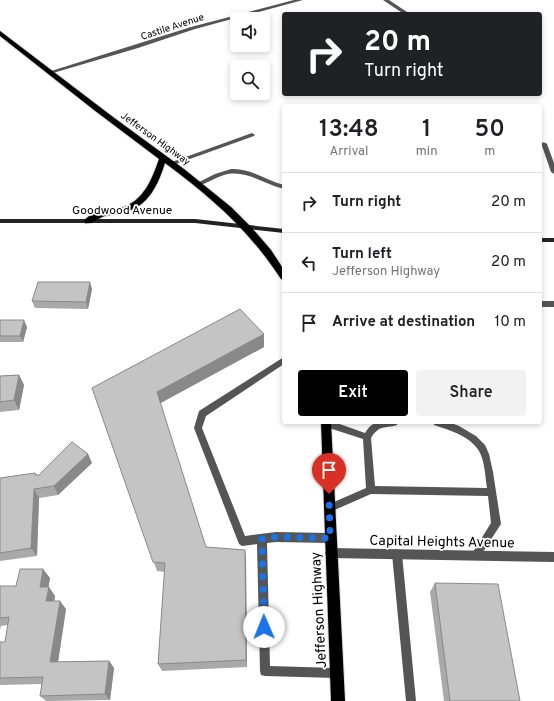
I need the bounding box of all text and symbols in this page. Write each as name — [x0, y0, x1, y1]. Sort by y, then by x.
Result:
street label: Castile Avenue — [139, 11, 206, 44]
map controls — [230, 12, 270, 100]
button: sound — [230, 12, 270, 52]
text: 20 m — [364, 25, 431, 61]
icon: right — [298, 28, 350, 80]
button: search — [230, 60, 270, 100]
text: Turn right — [364, 60, 444, 83]
street label: Jefferson Highway — [118, 109, 193, 169]
text: 13:48 — [319, 115, 379, 145]
text: 1 — [422, 115, 431, 145]
text: 50 — [475, 115, 505, 145]
text: Arrival — [330, 144, 368, 160]
text: min — [416, 144, 437, 160]
text: m — [484, 144, 495, 160]
icon: right — [298, 192, 320, 214]
text: Turn right — [332, 193, 401, 212]
text: 20 m — [491, 193, 526, 212]
street label: Goodwood Avenue — [72, 203, 172, 219]
text: Turn left — [332, 245, 392, 264]
icon: left — [298, 252, 320, 274]
text: 20 m — [491, 253, 526, 272]
text: Jefferson Highway — [332, 264, 440, 280]
icon: arrive — [298, 312, 320, 334]
text: Arrive at destination — [332, 313, 475, 332]
text: 10 m — [495, 313, 526, 332]
button: Exit — [298, 370, 408, 416]
button: Share — [416, 370, 526, 416]
pin — [312, 453, 346, 494]
icon: arrive — [318, 459, 340, 481]
street label: Capital Heights Avenue — [369, 533, 515, 552]
street label: Jefferson Highway — [308, 551, 331, 669]
position arrow — [243, 606, 285, 648]

